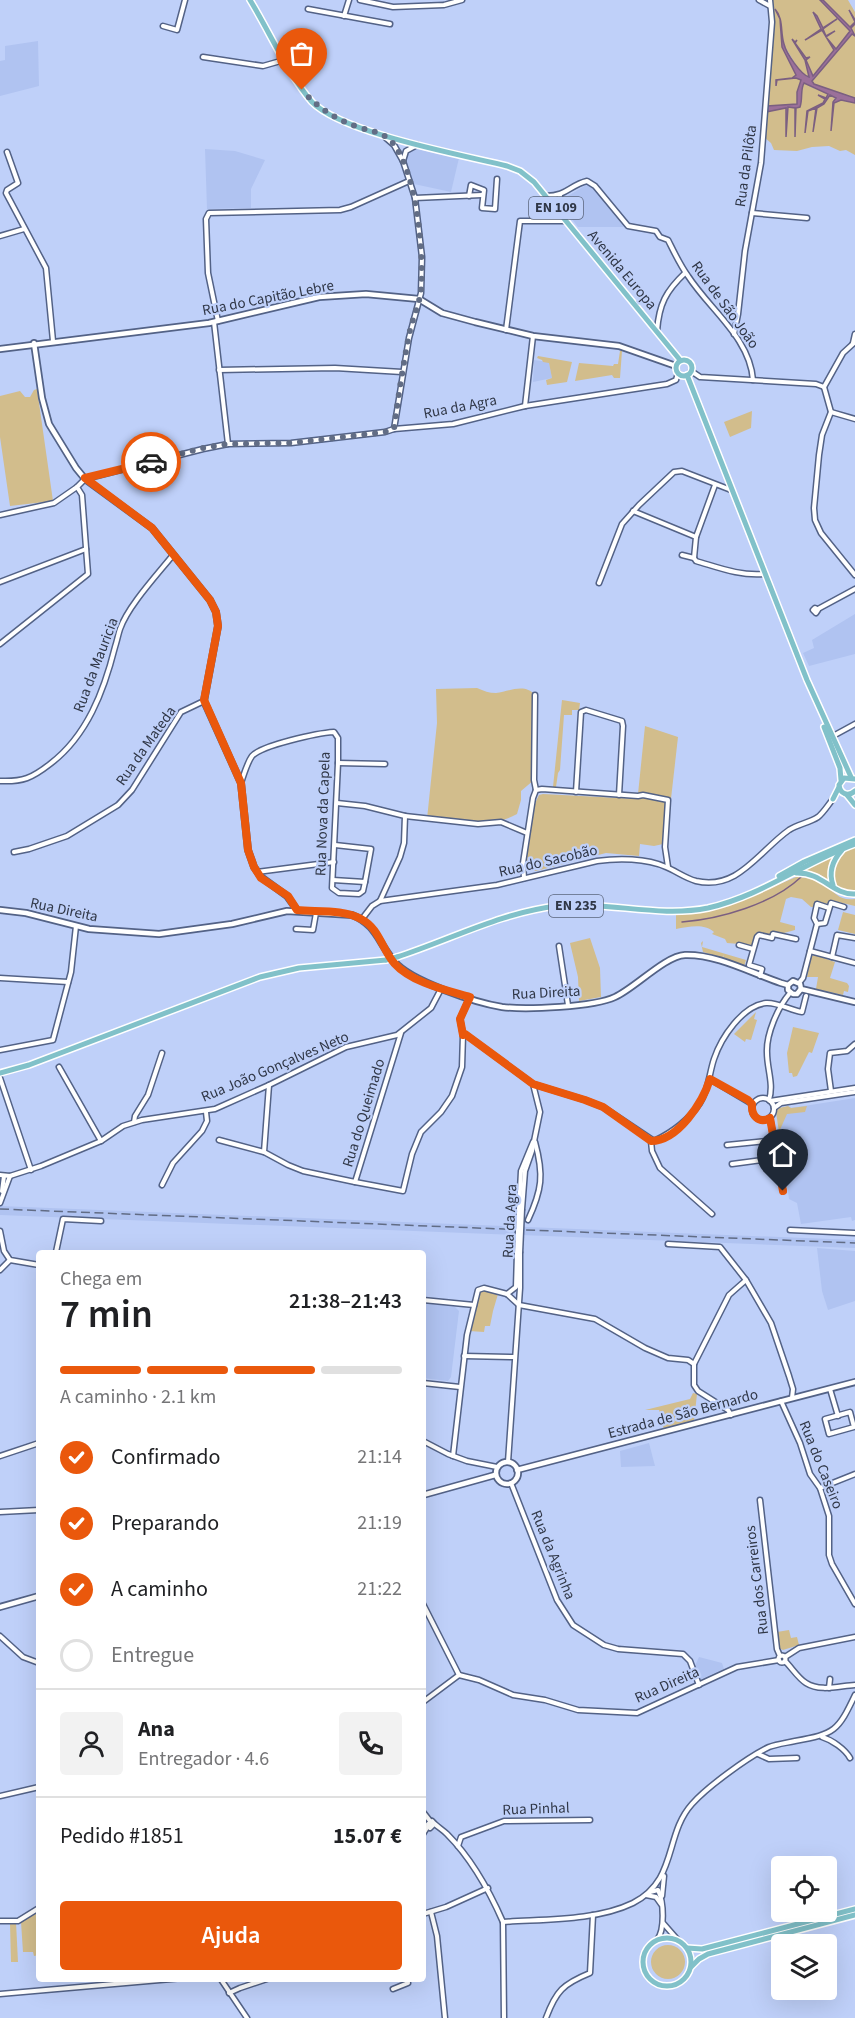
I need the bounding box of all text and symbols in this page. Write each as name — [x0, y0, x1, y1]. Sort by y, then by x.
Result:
pin — [276, 28, 327, 90]
icon: bag — [285, 37, 318, 70]
street label: Rua da Pilôta — [730, 124, 762, 208]
road number: EN 109 — [529, 197, 583, 219]
street label: Avenida Europa — [582, 226, 662, 314]
street label: Rua de São João — [686, 257, 764, 353]
street label: Rua do Capitão Lebre — [200, 275, 336, 321]
street label: Rua da Agra — [422, 390, 498, 424]
courier — [121, 432, 181, 492]
icon: car — [135, 446, 168, 479]
street label: Rua da Mauricia — [68, 615, 124, 715]
street label: Rua da Mateda — [111, 702, 181, 790]
street label: Rua Nova da Capela — [310, 751, 336, 877]
street label: Rua do Sacobão — [497, 839, 599, 883]
street label: Rua Direita — [28, 893, 100, 927]
road number: EN 235 — [549, 895, 603, 917]
street label: Rua Direita — [511, 981, 581, 1005]
street label: Rua João Gonçalves Neto — [198, 1026, 352, 1108]
street label: Rua do Queimado — [338, 1056, 390, 1170]
pin — [757, 1129, 808, 1191]
icon: home — [766, 1138, 799, 1171]
street label: Rua da Agra — [498, 1183, 522, 1259]
text: Chega em — [60, 1265, 142, 1293]
text: 21:38–21:43 — [289, 1285, 402, 1317]
text: 7 min — [60, 1287, 153, 1343]
text: A caminho · 2.1 km — [60, 1383, 216, 1411]
street label: Estrada de São Bernardo — [606, 1384, 760, 1444]
street label: Rua do Caseiro — [794, 1418, 848, 1512]
icon: check — [60, 1441, 93, 1474]
text: Confirmado — [111, 1441, 220, 1473]
text: 21:14 — [357, 1443, 402, 1471]
icon: check — [60, 1507, 93, 1540]
text: Preparando — [111, 1507, 219, 1539]
street label: Rua da Agrinha — [526, 1507, 580, 1603]
text: 21:19 — [357, 1509, 402, 1537]
street label: Rua dos Carreiros — [740, 1524, 774, 1636]
icon: check — [60, 1573, 93, 1606]
text: A caminho — [111, 1573, 208, 1605]
text: 21:22 — [357, 1575, 402, 1603]
text: Entregue — [111, 1639, 194, 1671]
street label: Rua Direita — [631, 1661, 703, 1709]
button: person — [60, 1712, 123, 1775]
button: phone — [339, 1712, 402, 1775]
text: Ana — [138, 1713, 175, 1745]
text: Entregador · 4.6 — [138, 1745, 269, 1773]
street label: Rua Pinhal — [502, 1797, 570, 1821]
text: Pedido #1851 — [60, 1820, 184, 1852]
text: 15.07 € — [333, 1820, 402, 1852]
map controls — [771, 1856, 837, 2000]
button: locate — [771, 1856, 837, 1922]
button: Ajuda — [60, 1901, 402, 1970]
button: layers — [771, 1934, 837, 2000]

